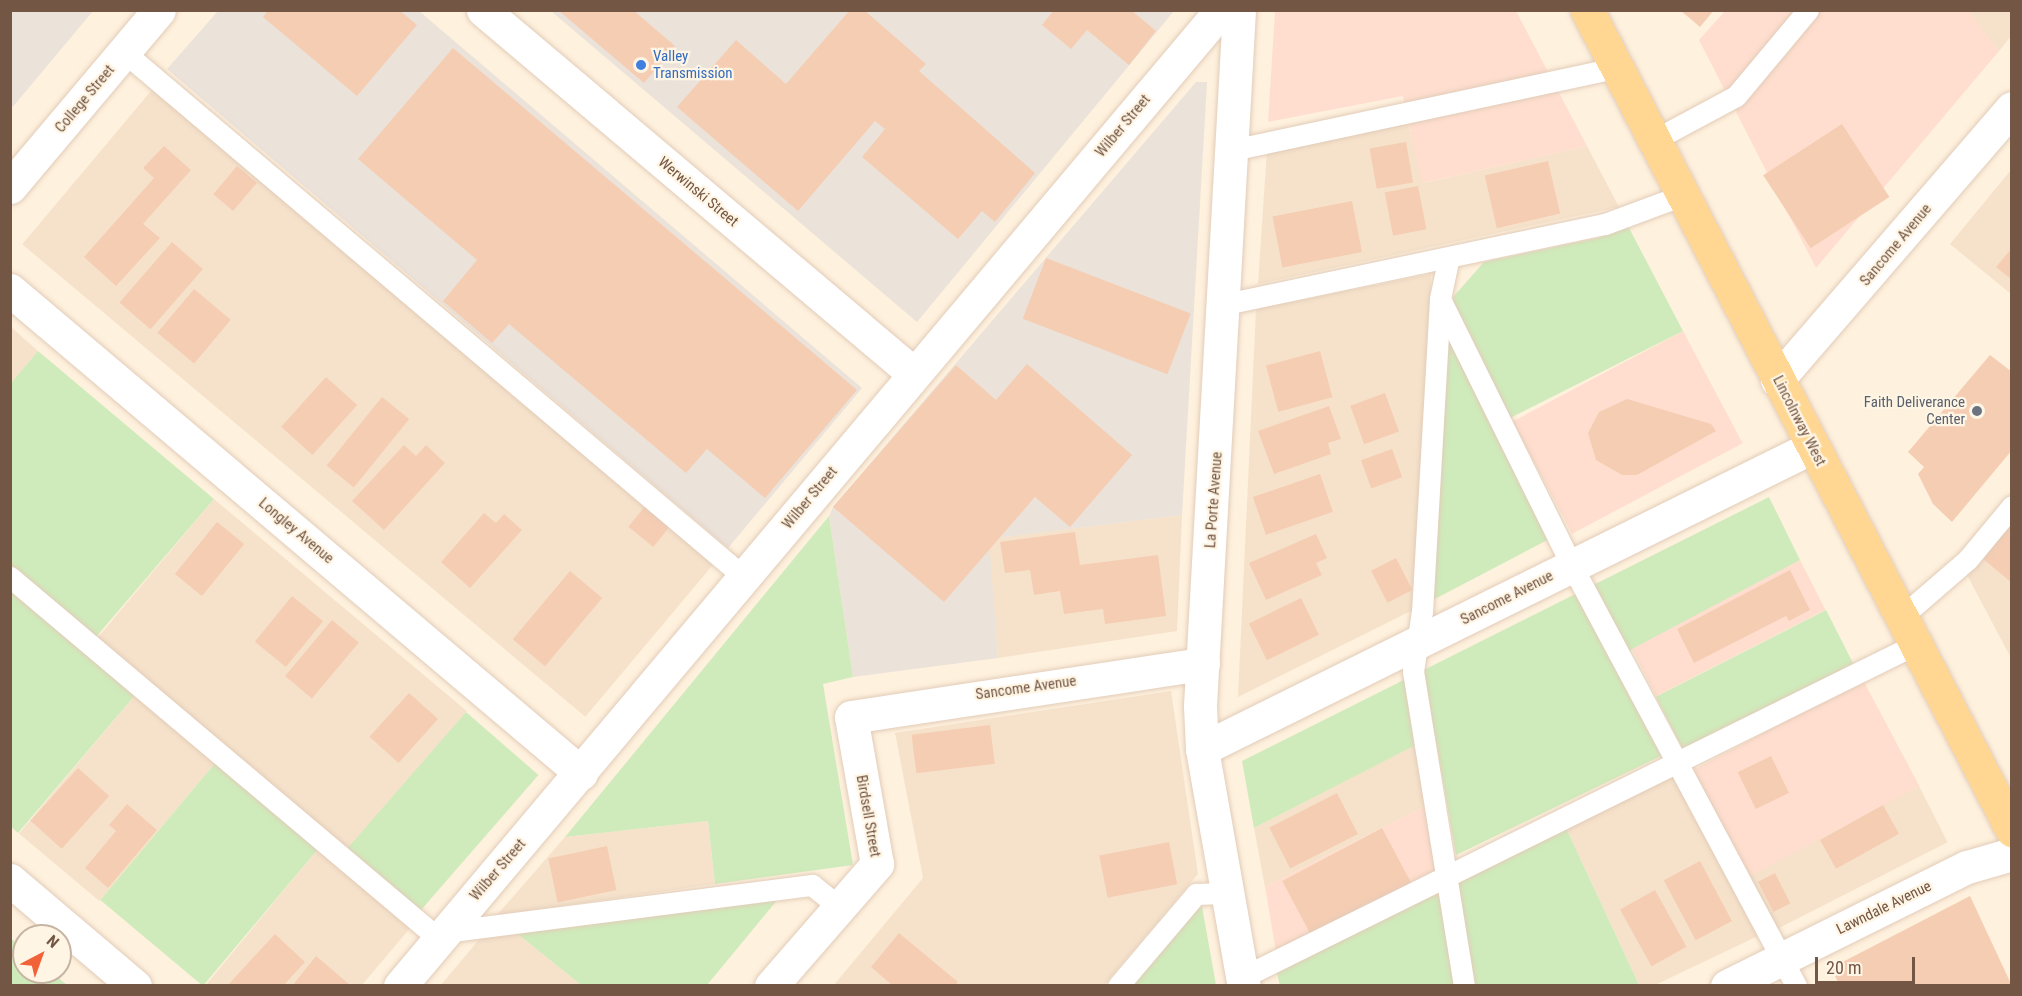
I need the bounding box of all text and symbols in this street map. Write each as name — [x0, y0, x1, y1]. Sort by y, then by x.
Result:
place label: Valley Transmission — [653, 47, 732, 82]
marker: Valley Transmission — [634, 58, 648, 72]
street label: College Street — [51, 61, 119, 137]
street label: Wilber Street — [1092, 91, 1154, 161]
street label: Werwinski Street — [654, 153, 742, 231]
street label: Sancome Avenue — [1856, 200, 1936, 290]
street label: Lincolnway West — [1769, 373, 1829, 469]
place label: Faith Deliverance Center — [1864, 393, 1965, 428]
marker: Faith Deliverance Center — [1970, 404, 1984, 418]
street label: La Porte Avenue — [1202, 451, 1226, 549]
street label: Wilber Street — [779, 463, 841, 533]
street label: Longley Avenue — [255, 494, 337, 568]
street label: Sancome Avenue — [1458, 567, 1556, 629]
street label: Sancome Avenue — [974, 672, 1078, 704]
street label: Birdsell Street — [852, 774, 884, 858]
street label: Wilber Street — [466, 835, 530, 905]
street label: Lawndale Avenue — [1834, 877, 1934, 939]
north arrow — [12, 924, 72, 984]
text: N — [43, 931, 63, 952]
scale bar — [1818, 945, 1918, 983]
text: 20 m — [1826, 957, 1861, 978]

